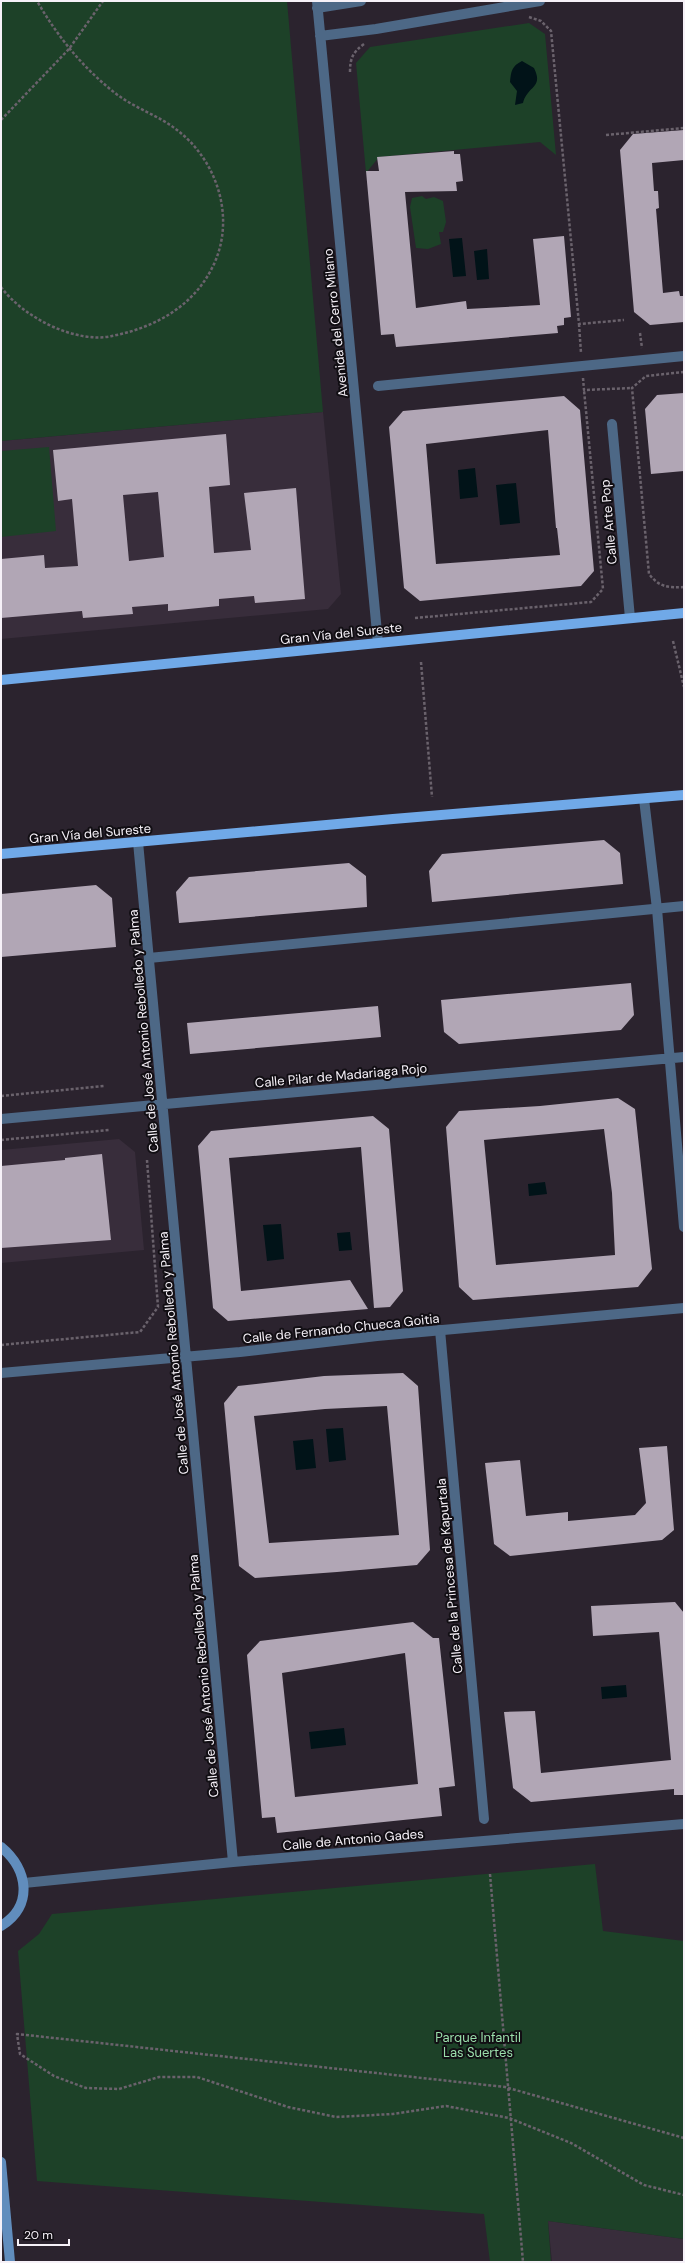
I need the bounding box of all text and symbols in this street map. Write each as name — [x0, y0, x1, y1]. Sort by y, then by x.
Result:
street label: Avenida del Cerro Milano — [319, 247, 352, 398]
street label: Calle Arte Pop — [596, 479, 621, 565]
street label: Gran Vía del Sureste — [279, 619, 403, 648]
street label: Gran Vía del Sureste — [28, 820, 152, 847]
street label: Calle de José Antonio Rebolledo y Palma — [124, 909, 163, 1153]
street label: Calle Pilar de Madariaga Rojo — [254, 1059, 428, 1091]
street label: Calle de José Antonio Rebolledo y Palma — [154, 1231, 193, 1475]
street label: Calle de Fernando Chueca Goitia — [242, 1310, 440, 1347]
street label: Calle de la Princesa de Kapurtala — [432, 1478, 467, 1674]
street label: Calle de José Antonio Rebolledo y Palma — [184, 1554, 223, 1798]
street label: Calle de Antonio Gades — [282, 1825, 424, 1854]
park label: Parque Infantil Las Suertes — [435, 2029, 521, 2061]
scale bar — [18, 2221, 69, 2247]
text: 20 m — [24, 2227, 53, 2243]

